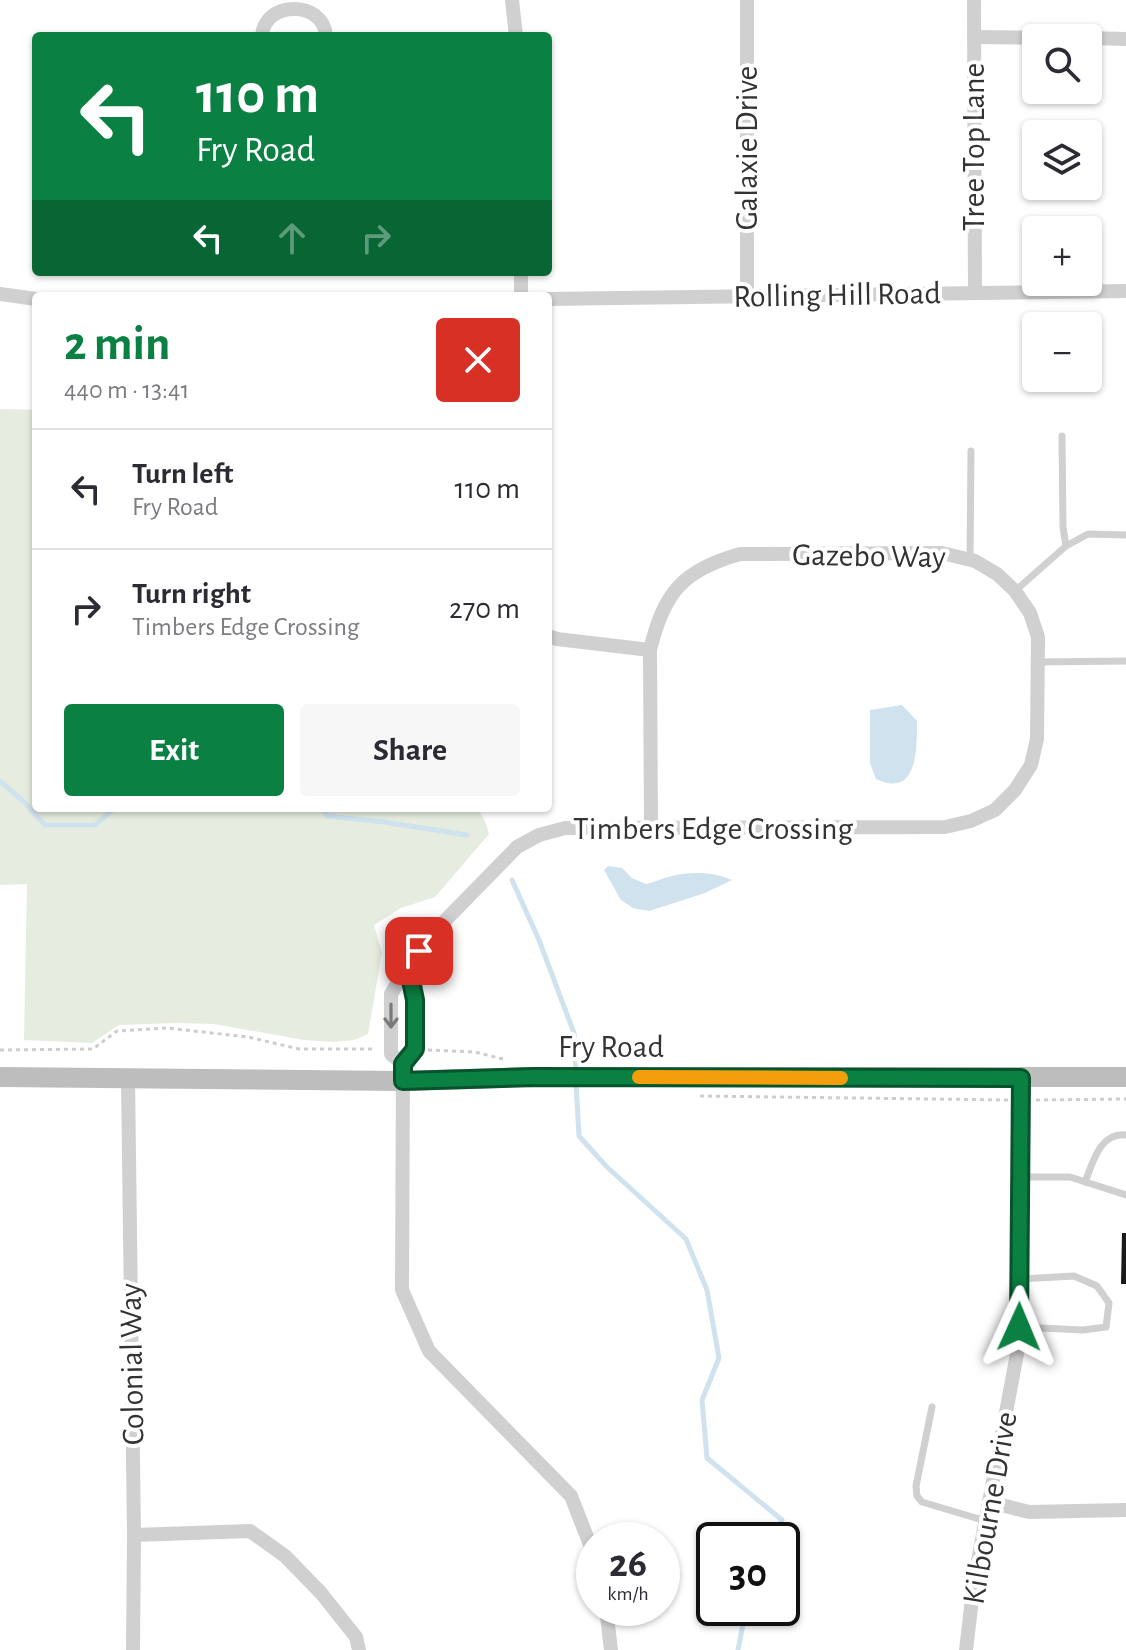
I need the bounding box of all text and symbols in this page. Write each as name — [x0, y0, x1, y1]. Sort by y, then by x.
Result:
map controls — [1022, 24, 1102, 392]
button: search — [1022, 24, 1102, 104]
street label: Tree Top Lane — [958, 63, 990, 231]
icon: left — [64, 64, 168, 168]
street label: Galaxie Drive — [731, 66, 763, 230]
text: 110 m — [196, 67, 319, 123]
button: layers — [1022, 120, 1102, 200]
text: Fry Road — [196, 132, 315, 168]
icon: left — [186, 216, 230, 260]
icon: ahead — [270, 216, 314, 260]
icon: right — [354, 216, 398, 260]
button: + — [1022, 216, 1102, 296]
street label: Rolling Hill Road — [733, 277, 941, 313]
button: − — [1022, 312, 1102, 392]
button: close — [436, 318, 520, 402]
text: 2 min — [64, 321, 171, 369]
text: 440 m · 13:41 — [64, 377, 189, 403]
text: Turn left — [132, 459, 233, 489]
icon: left — [64, 467, 108, 511]
text: 110 m — [455, 474, 520, 504]
text: Fry Road — [132, 494, 218, 520]
street label: Gazebo Way — [792, 539, 946, 573]
text: Turn right — [132, 579, 251, 609]
icon: right — [64, 587, 108, 631]
text: 270 m — [449, 594, 520, 624]
text: Timbers Edge Crossing — [132, 614, 360, 640]
button: Exit — [64, 704, 284, 796]
button: Share — [300, 704, 520, 796]
street label: Timbers Edge Crossing — [573, 813, 853, 845]
pin — [385, 917, 453, 985]
icon: arrive — [397, 929, 441, 973]
one-way arrow — [383, 1002, 399, 1029]
street label: Fry Road — [558, 1031, 664, 1063]
street label: Colonial Way — [115, 1282, 149, 1445]
position arrow — [977, 1285, 1061, 1369]
street label: Kilbourne Drive — [957, 1409, 1023, 1607]
speed limit sign: 30 — [696, 1522, 800, 1626]
text: 26 — [609, 1544, 647, 1584]
text: km/h — [607, 1584, 649, 1604]

